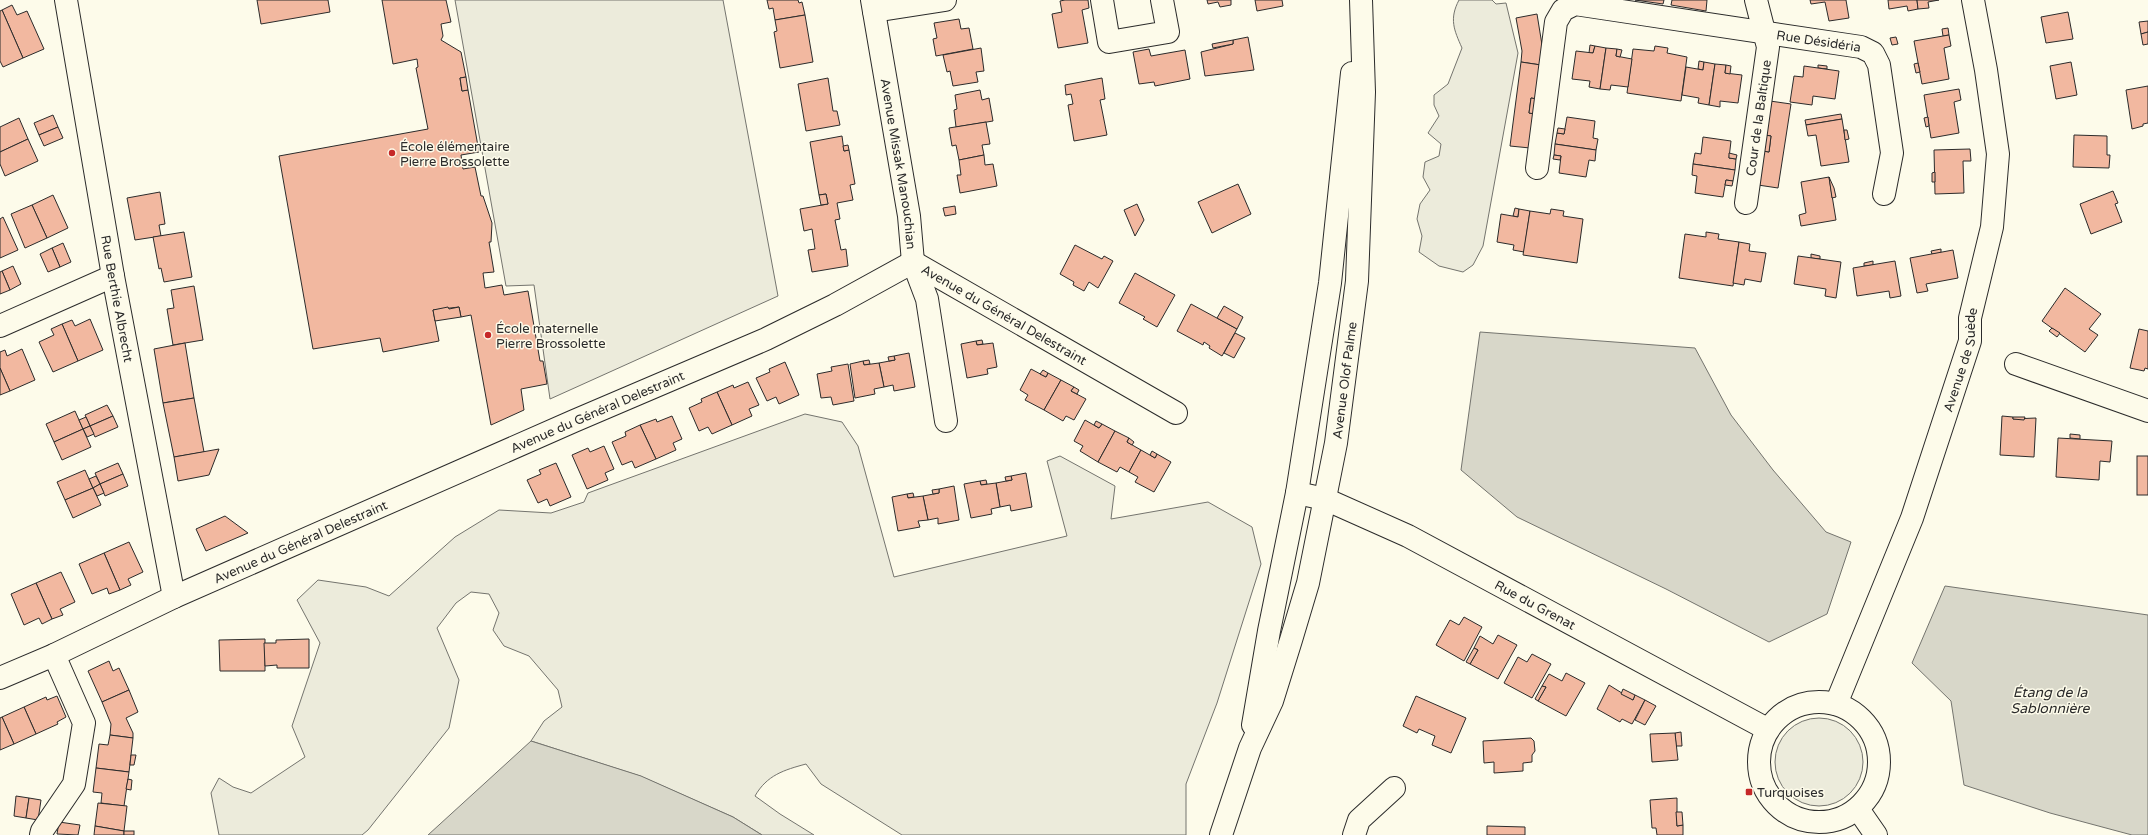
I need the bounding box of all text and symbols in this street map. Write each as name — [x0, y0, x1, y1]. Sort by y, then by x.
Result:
street label: Rue Désidéria — [1775, 27, 1862, 56]
street label: Cour de la Baltique — [1743, 59, 1775, 177]
street label: Avenue Missak Manouchian — [877, 77, 919, 250]
place label: École élémentaire Pierre Brossolette — [400, 139, 510, 170]
marker: École élémentaire Pierre Brossolette — [387, 148, 397, 158]
street label: Rue Berthie Albrecht — [97, 234, 136, 364]
street label: Avenue du Général Delestraint — [918, 262, 1089, 369]
street label: Avenue de Suède — [1940, 306, 1981, 414]
place label: École maternelle Pierre Brossolette — [496, 321, 606, 352]
street label: Avenue Olof Palme — [1330, 321, 1361, 440]
marker: École maternelle Pierre Brossolette — [483, 330, 493, 340]
street label: Avenue du Général Delestraint — [508, 368, 687, 457]
street label: Avenue du Général Delestraint — [212, 497, 390, 587]
street label: Rue du Grenat — [1492, 577, 1578, 634]
water label: Étang de la Sablonnière — [2011, 684, 2091, 717]
place label: Turquoises — [1757, 785, 1824, 801]
marker: Turquoises — [1744, 787, 1754, 797]

